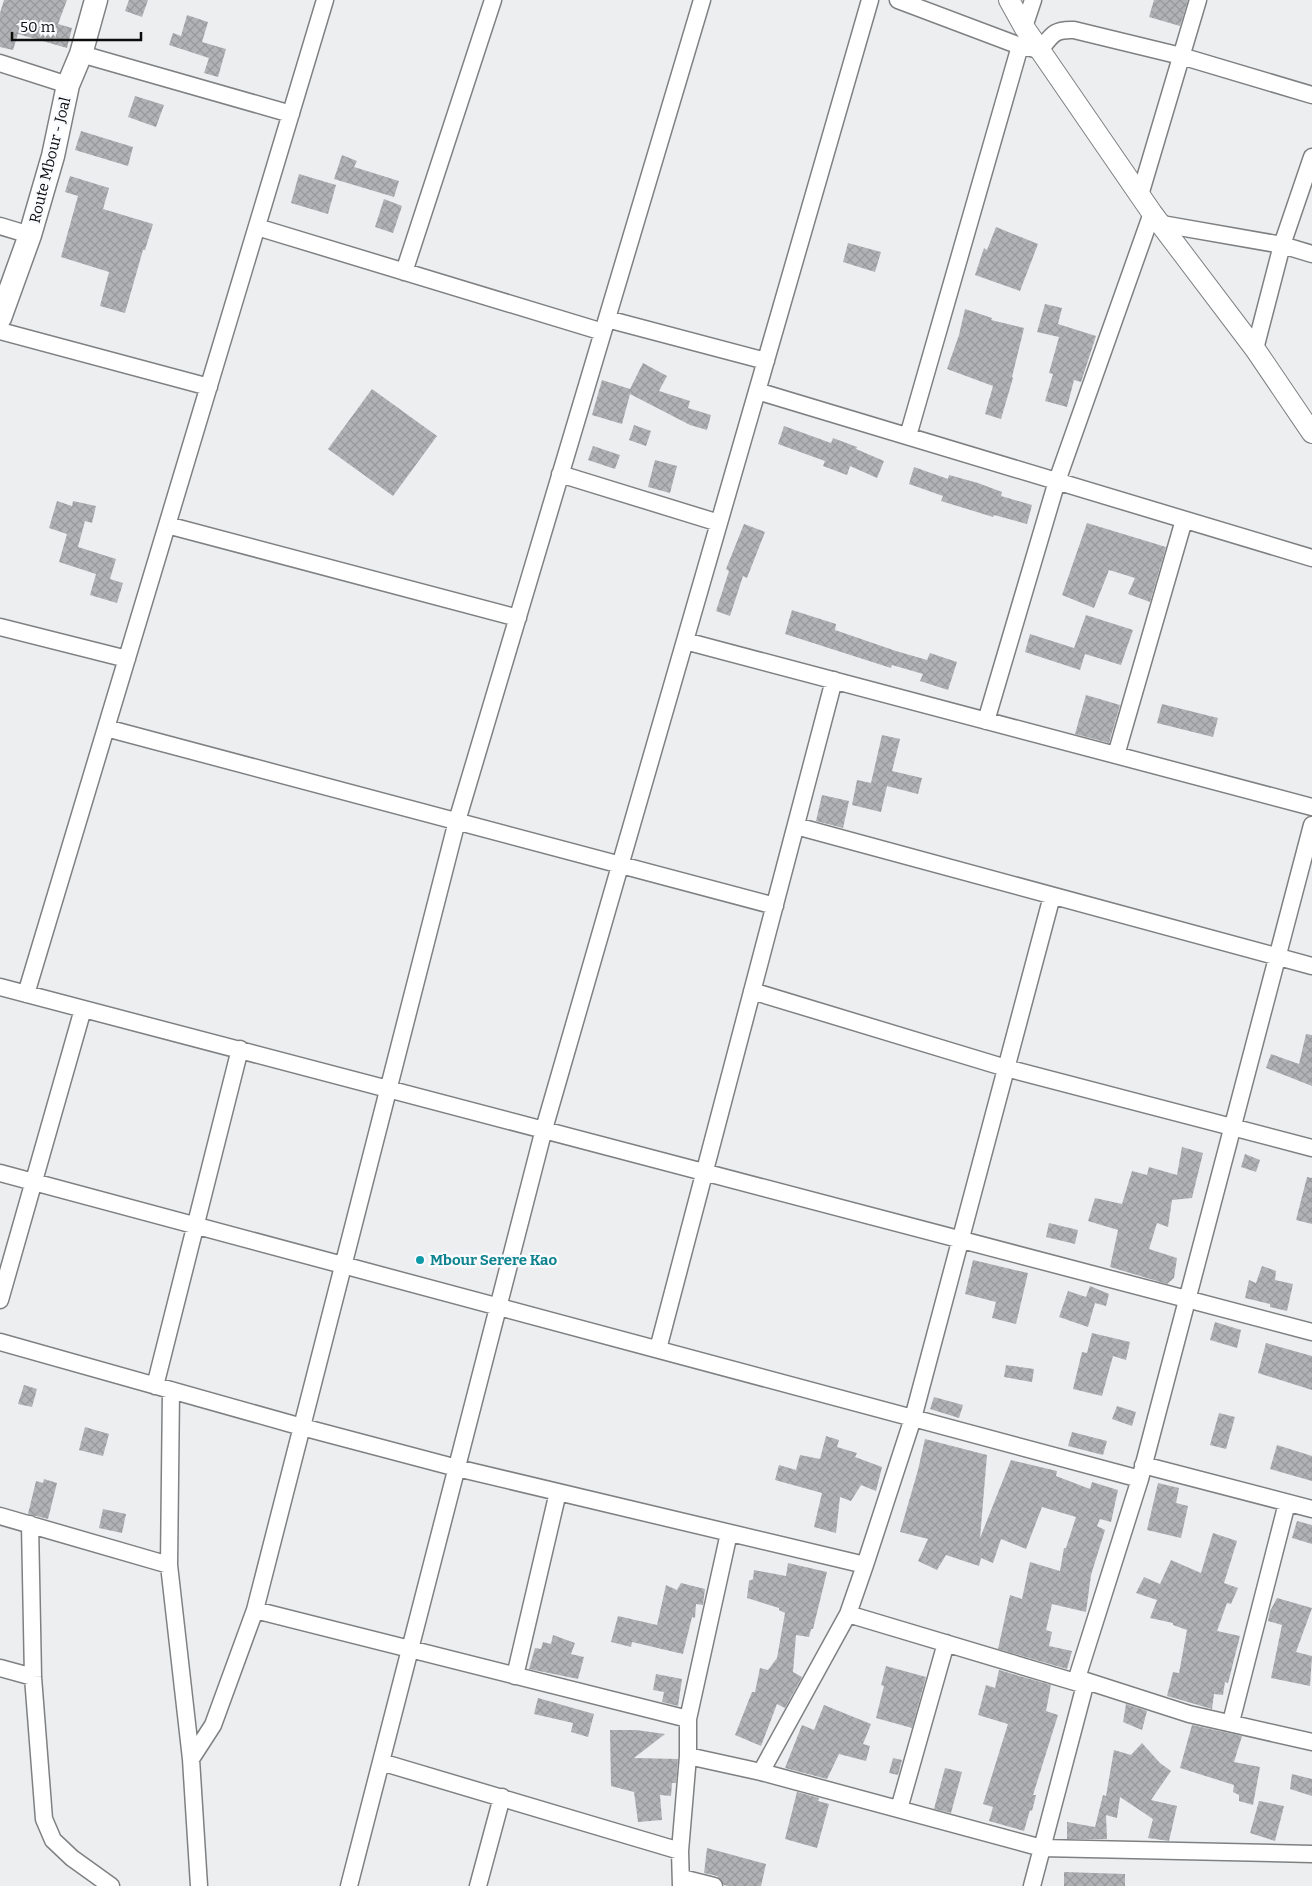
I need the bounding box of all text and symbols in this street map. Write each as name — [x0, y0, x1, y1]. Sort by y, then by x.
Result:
scale bar — [12, 10, 141, 42]
text: 50 m — [20, 18, 56, 36]
street label: Route Mbour - Joal — [26, 95, 74, 225]
place label: Mbour Serere Kao — [430, 1251, 558, 1269]
marker: Mbour Serere Kao — [414, 1254, 426, 1266]

